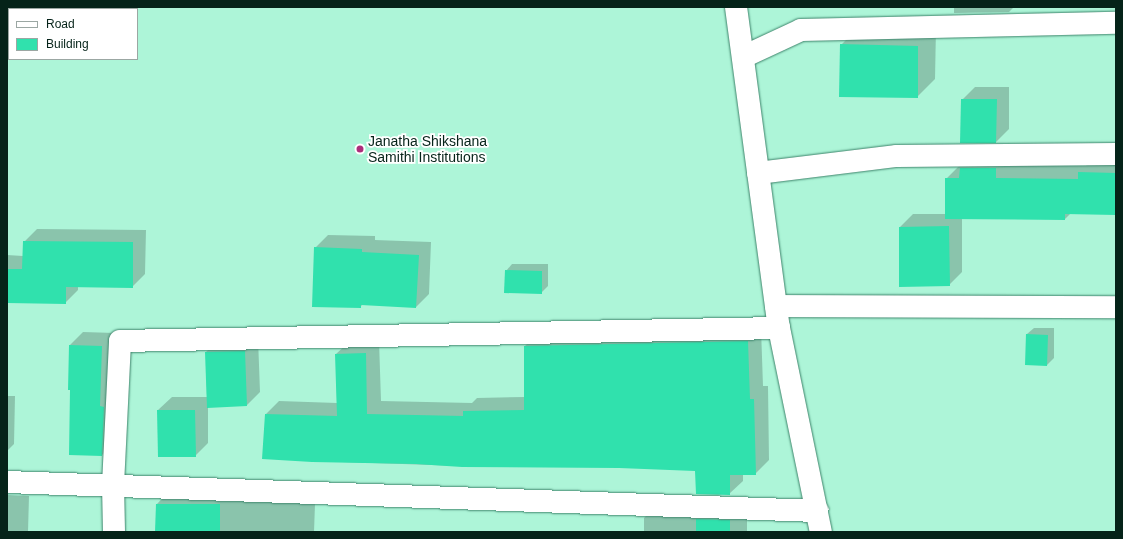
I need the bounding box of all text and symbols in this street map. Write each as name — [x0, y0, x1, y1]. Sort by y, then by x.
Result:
legend — [8, 8, 138, 60]
text: Road — [46, 17, 75, 31]
text: Building — [46, 37, 89, 51]
place label: Janatha Shikshana Samithi Institutions — [368, 133, 487, 166]
marker: Janatha Shikshana Samithi Institutions — [355, 144, 365, 154]

